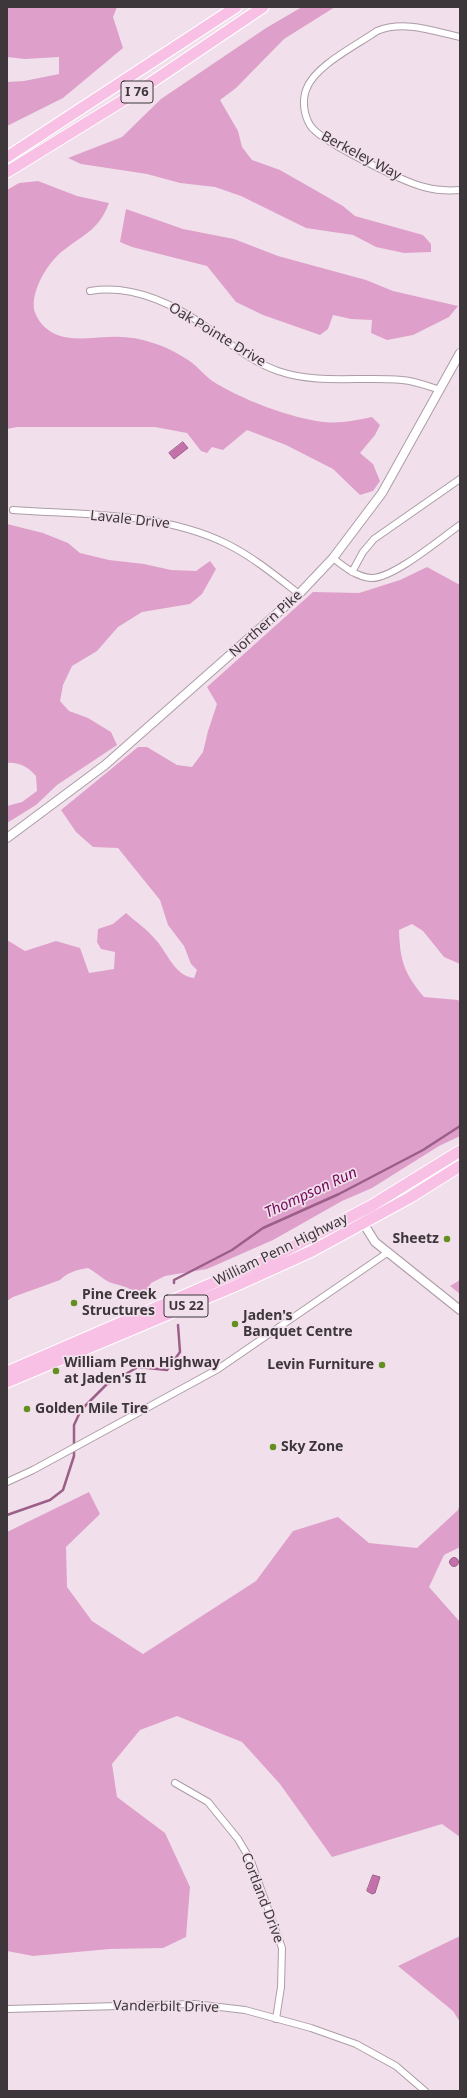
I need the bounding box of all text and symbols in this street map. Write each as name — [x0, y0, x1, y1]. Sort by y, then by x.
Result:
road number: I 76 — [121, 81, 153, 103]
street label: Berkeley Way — [318, 128, 404, 184]
street label: Oak Pointe Drive — [165, 299, 269, 371]
street label: Lavale Drive — [89, 507, 171, 533]
street label: Northern Pike — [226, 587, 306, 661]
water label: Thompson Run — [262, 1164, 360, 1222]
street label: William Penn Highway — [211, 1210, 351, 1290]
place label: Sheetz — [392, 1231, 439, 1247]
marker: Sheetz — [442, 1234, 452, 1244]
place label: Pine Creek Structures — [82, 1287, 156, 1320]
road number: US 22 — [164, 1295, 208, 1317]
marker: Pine Creek Structures — [69, 1298, 79, 1308]
place label: Jaden's Banquet Centre — [243, 1308, 353, 1340]
marker: Jaden's Banquet Centre — [230, 1319, 240, 1329]
place label: William Penn Highway at Jaden's II — [64, 1355, 220, 1388]
place label: Levin Furniture — [267, 1357, 374, 1373]
marker: Levin Furniture — [377, 1360, 387, 1370]
marker: William Penn Highway at Jaden's II — [51, 1366, 61, 1376]
place label: Golden Mile Tire — [35, 1401, 148, 1417]
marker: Golden Mile Tire — [22, 1404, 32, 1414]
place label: Sky Zone — [281, 1439, 343, 1455]
marker: Sky Zone — [268, 1442, 278, 1452]
street label: Cortland Drive — [237, 1851, 287, 1945]
street label: Vanderbilt Drive — [113, 1998, 219, 2016]

